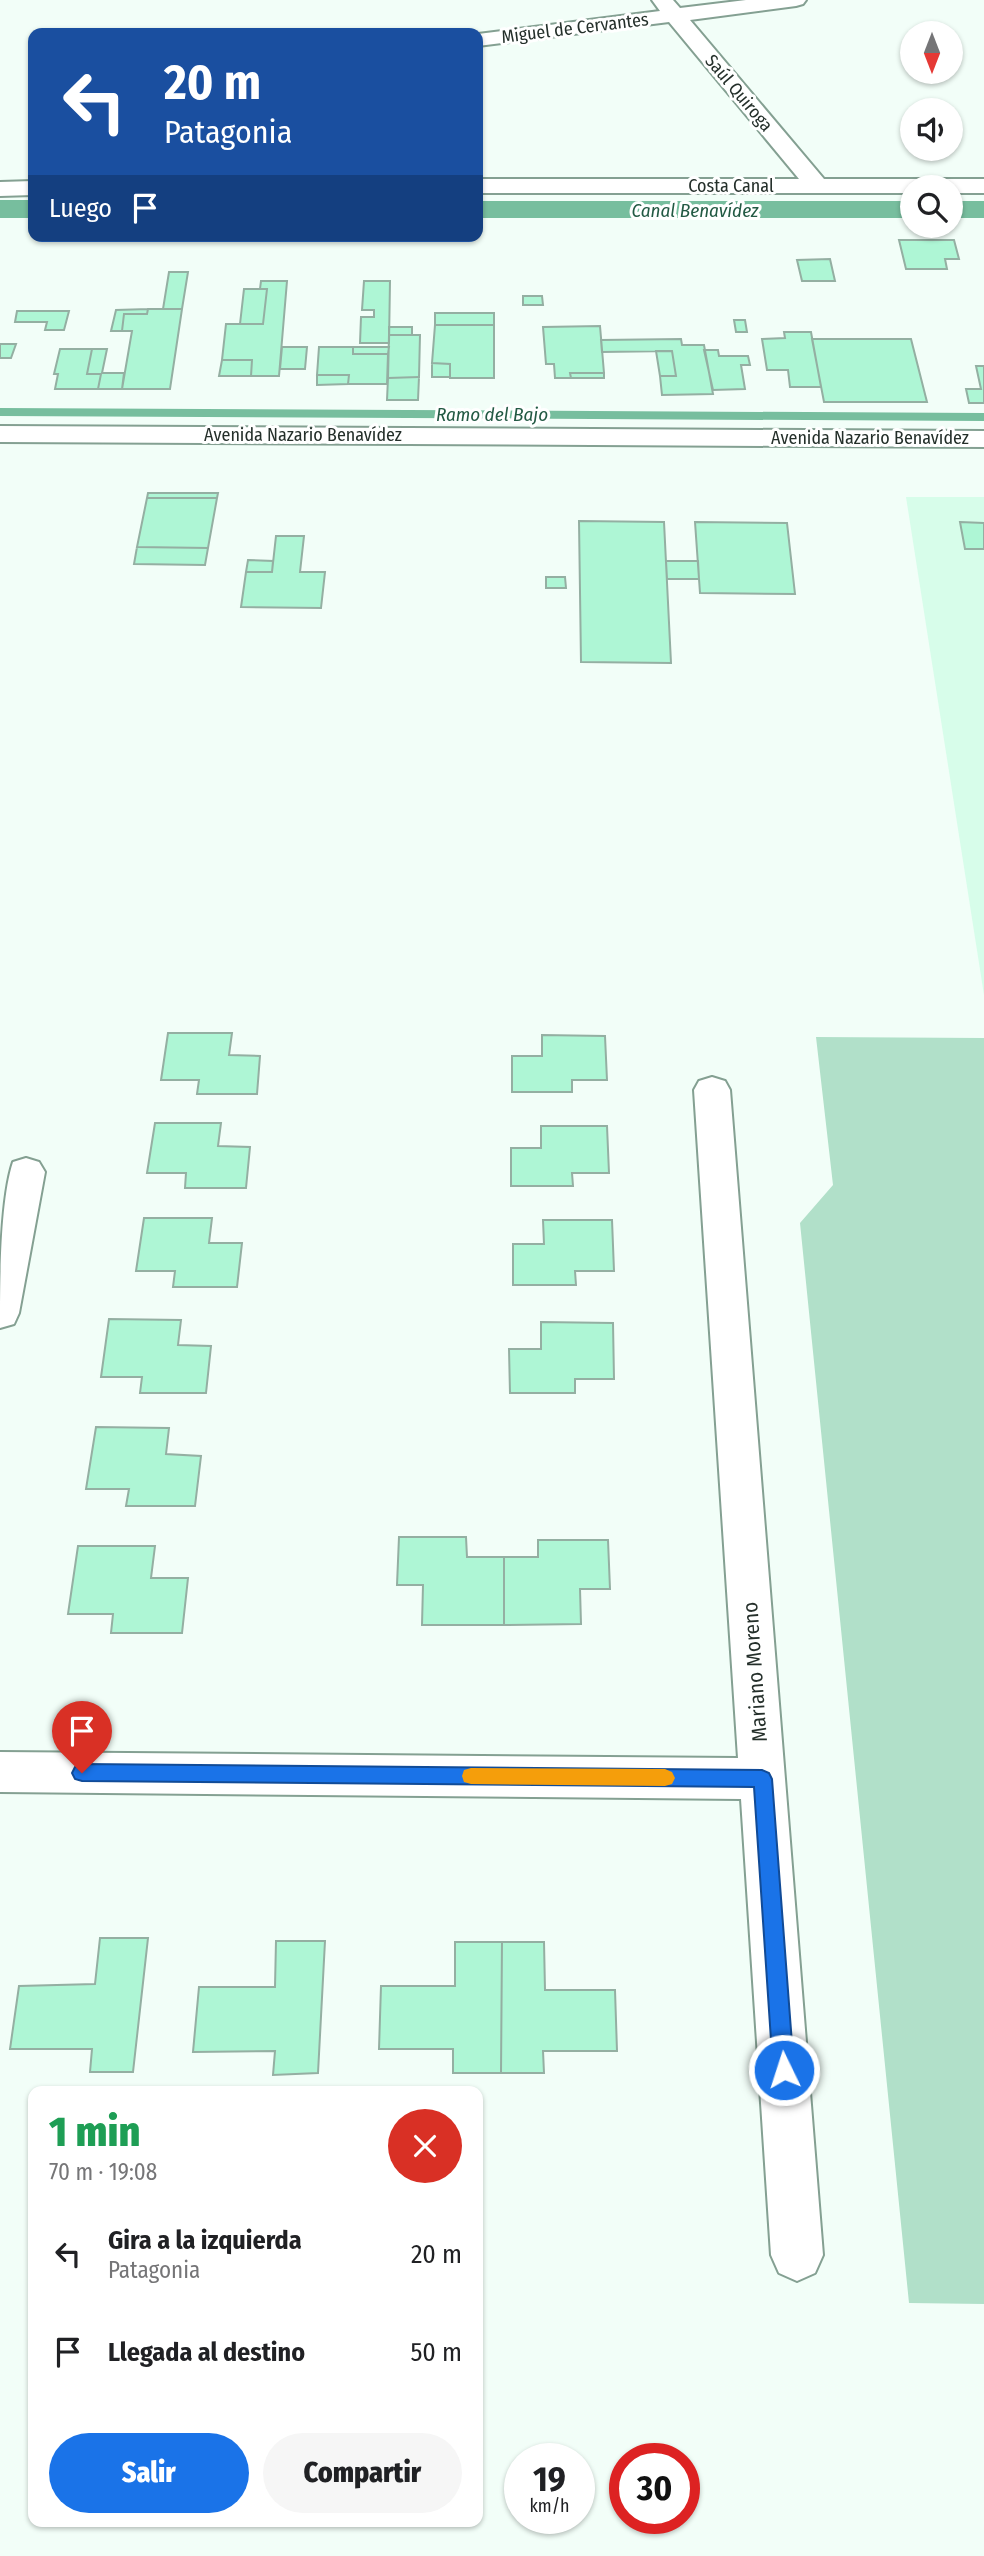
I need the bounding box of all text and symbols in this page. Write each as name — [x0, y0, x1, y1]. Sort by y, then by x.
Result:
street label: Miguel de Cervantes — [500, 8, 650, 48]
north arrow — [900, 21, 962, 84]
map controls — [900, 21, 963, 238]
street label: Saúl Quiroga — [700, 50, 778, 136]
text: 20 m — [164, 53, 261, 112]
icon: left — [49, 56, 140, 147]
button: sound — [900, 98, 963, 161]
text: Patagonia — [164, 113, 292, 151]
street label: Costa Canal — [688, 175, 774, 197]
button: search — [900, 175, 963, 238]
icon: arrive — [126, 189, 164, 227]
text: Luego — [49, 193, 112, 224]
water label: Canal Benavídez — [631, 199, 759, 222]
water label: Ramo del Bajo — [436, 403, 548, 426]
street label: Avenida Nazario Benavídez — [204, 424, 402, 446]
street label: Avenida Nazario Benavídez — [771, 427, 969, 449]
street label: Mariano Moreno — [737, 1601, 773, 1743]
pin — [52, 1701, 112, 1773]
icon: arrive — [63, 1712, 101, 1750]
position arrow — [747, 2033, 821, 2107]
text: 1 min — [49, 2107, 140, 2157]
button: close — [388, 2109, 462, 2183]
text: 70 m · 19:08 — [49, 2158, 157, 2186]
text: Gira a la izquierda — [108, 2225, 302, 2256]
icon: left — [49, 2235, 87, 2273]
text: 20 m — [411, 2239, 462, 2270]
text: Patagonia — [108, 2256, 200, 2284]
icon: arrive — [49, 2333, 87, 2371]
text: Llegada al destino — [108, 2337, 305, 2368]
text: 50 m — [410, 2337, 462, 2368]
button: Salir — [49, 2433, 249, 2513]
button: Compartir — [263, 2433, 462, 2513]
speed limit sign: 30 — [609, 2443, 700, 2534]
text: 19 — [533, 2458, 566, 2500]
text: km/h — [529, 2495, 570, 2517]

